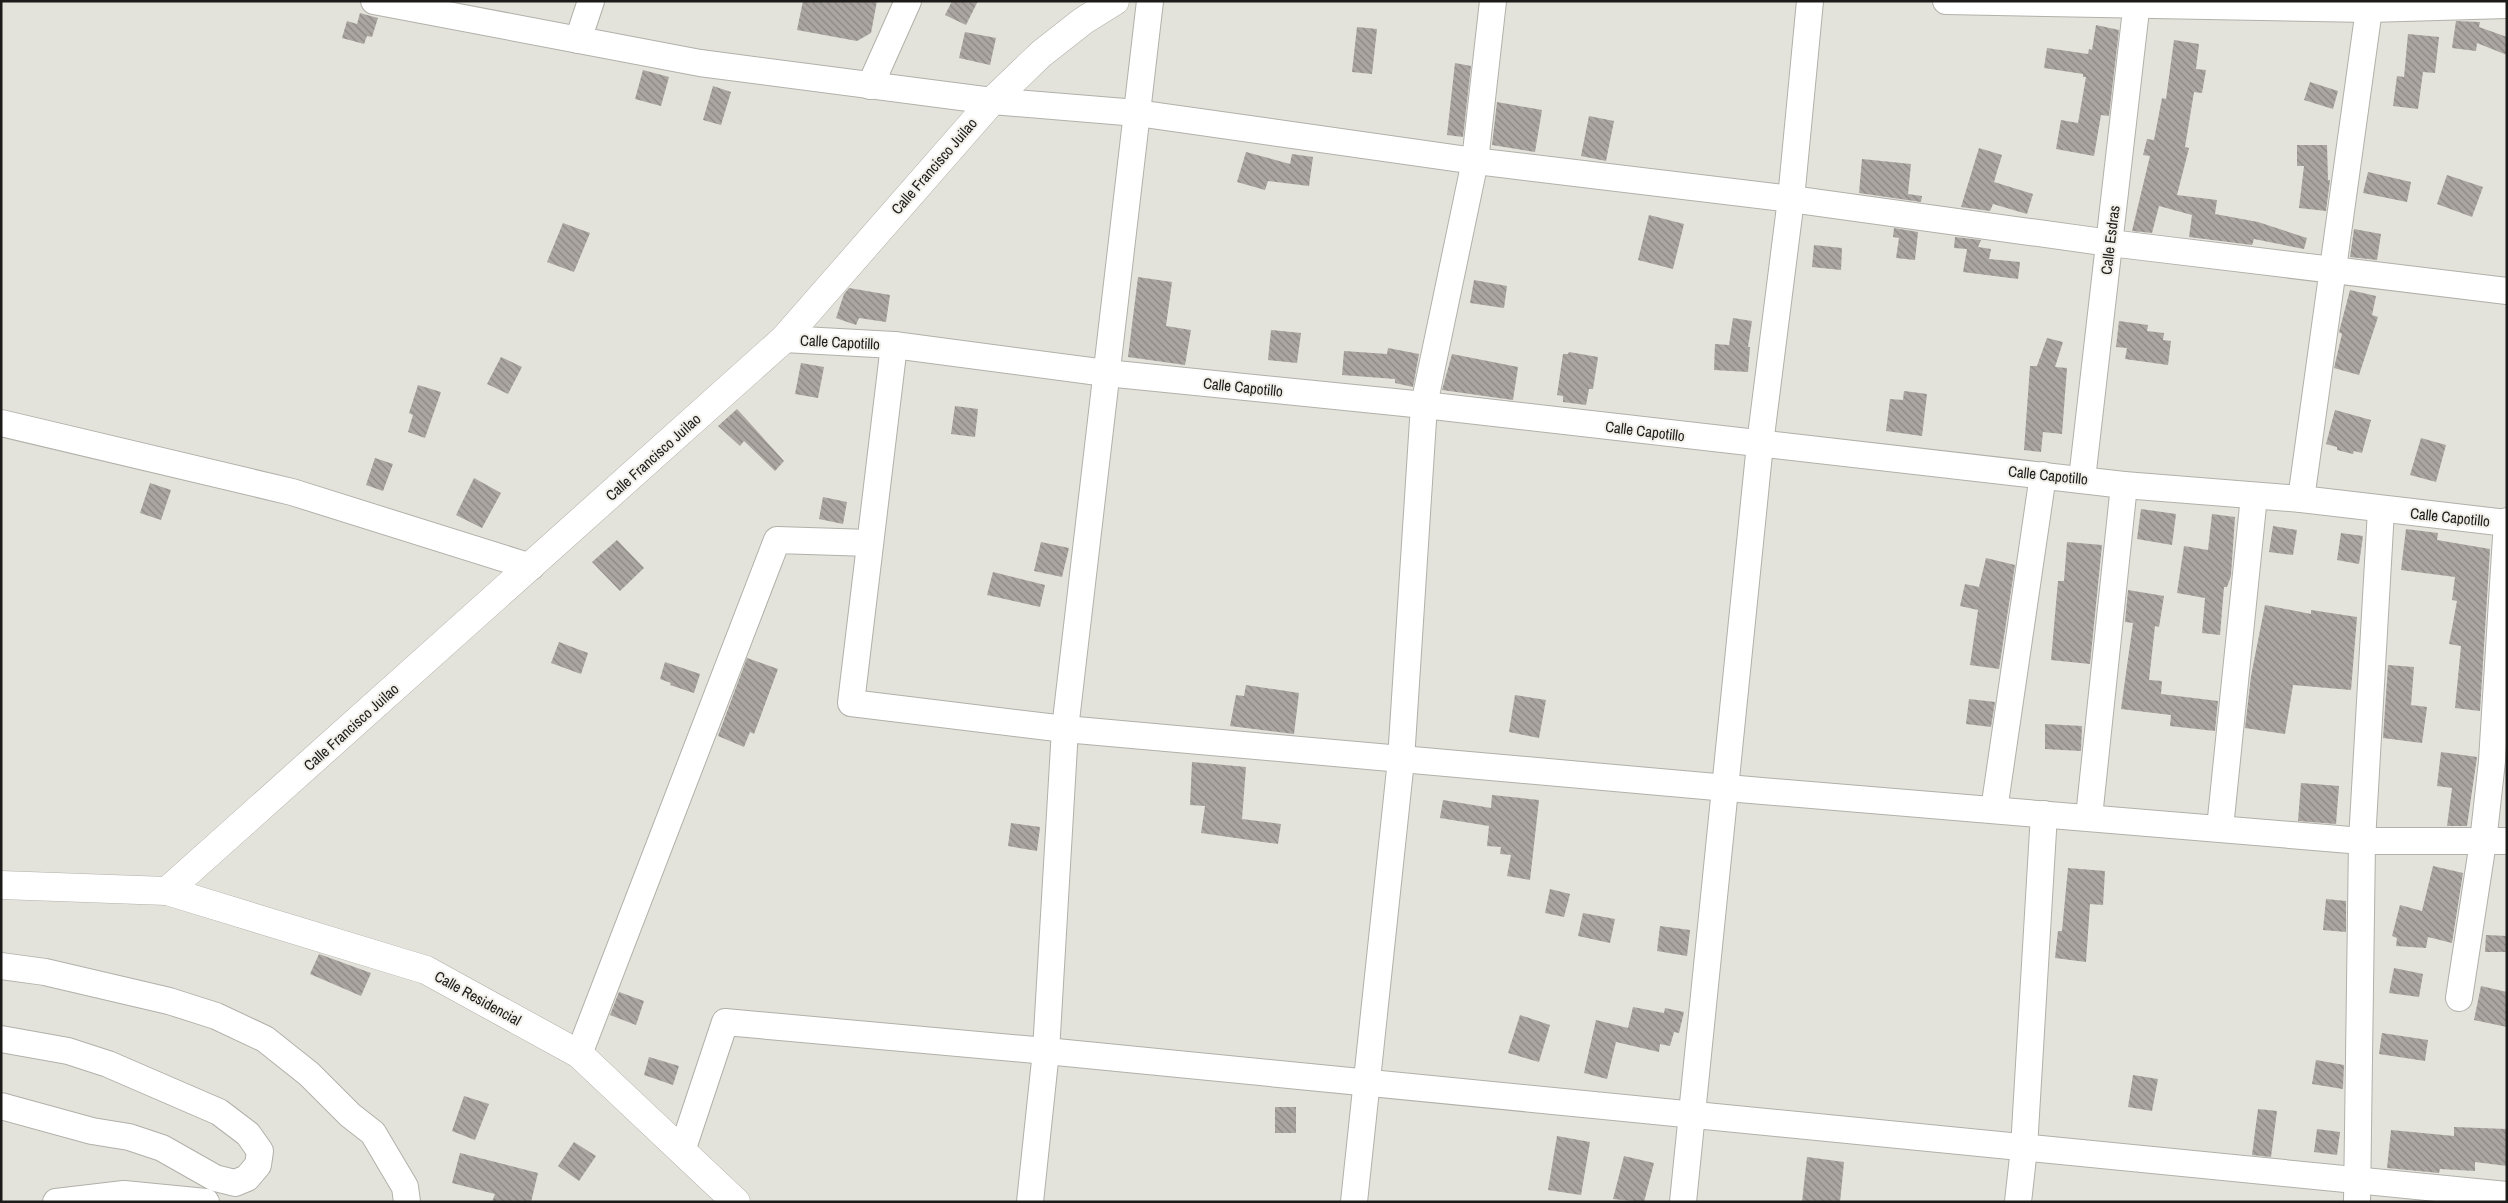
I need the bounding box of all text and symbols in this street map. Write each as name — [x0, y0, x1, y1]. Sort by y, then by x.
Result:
street label: Calle Francisco Juilao — [886, 113, 982, 219]
street label: Calle Esdras — [2095, 204, 2125, 276]
street label: Calle Capotillo — [800, 329, 881, 355]
street label: Calle Capotillo — [1202, 372, 1284, 402]
street label: Calle Francisco Juilao — [601, 408, 705, 506]
street label: Calle Capotillo — [1604, 416, 1686, 446]
street label: Calle Capotillo — [2007, 460, 2089, 490]
street label: Calle Capotillo — [2409, 502, 2491, 532]
street label: Calle Francisco Juilao — [299, 678, 403, 776]
street label: Calle Residencial — [431, 965, 525, 1031]

